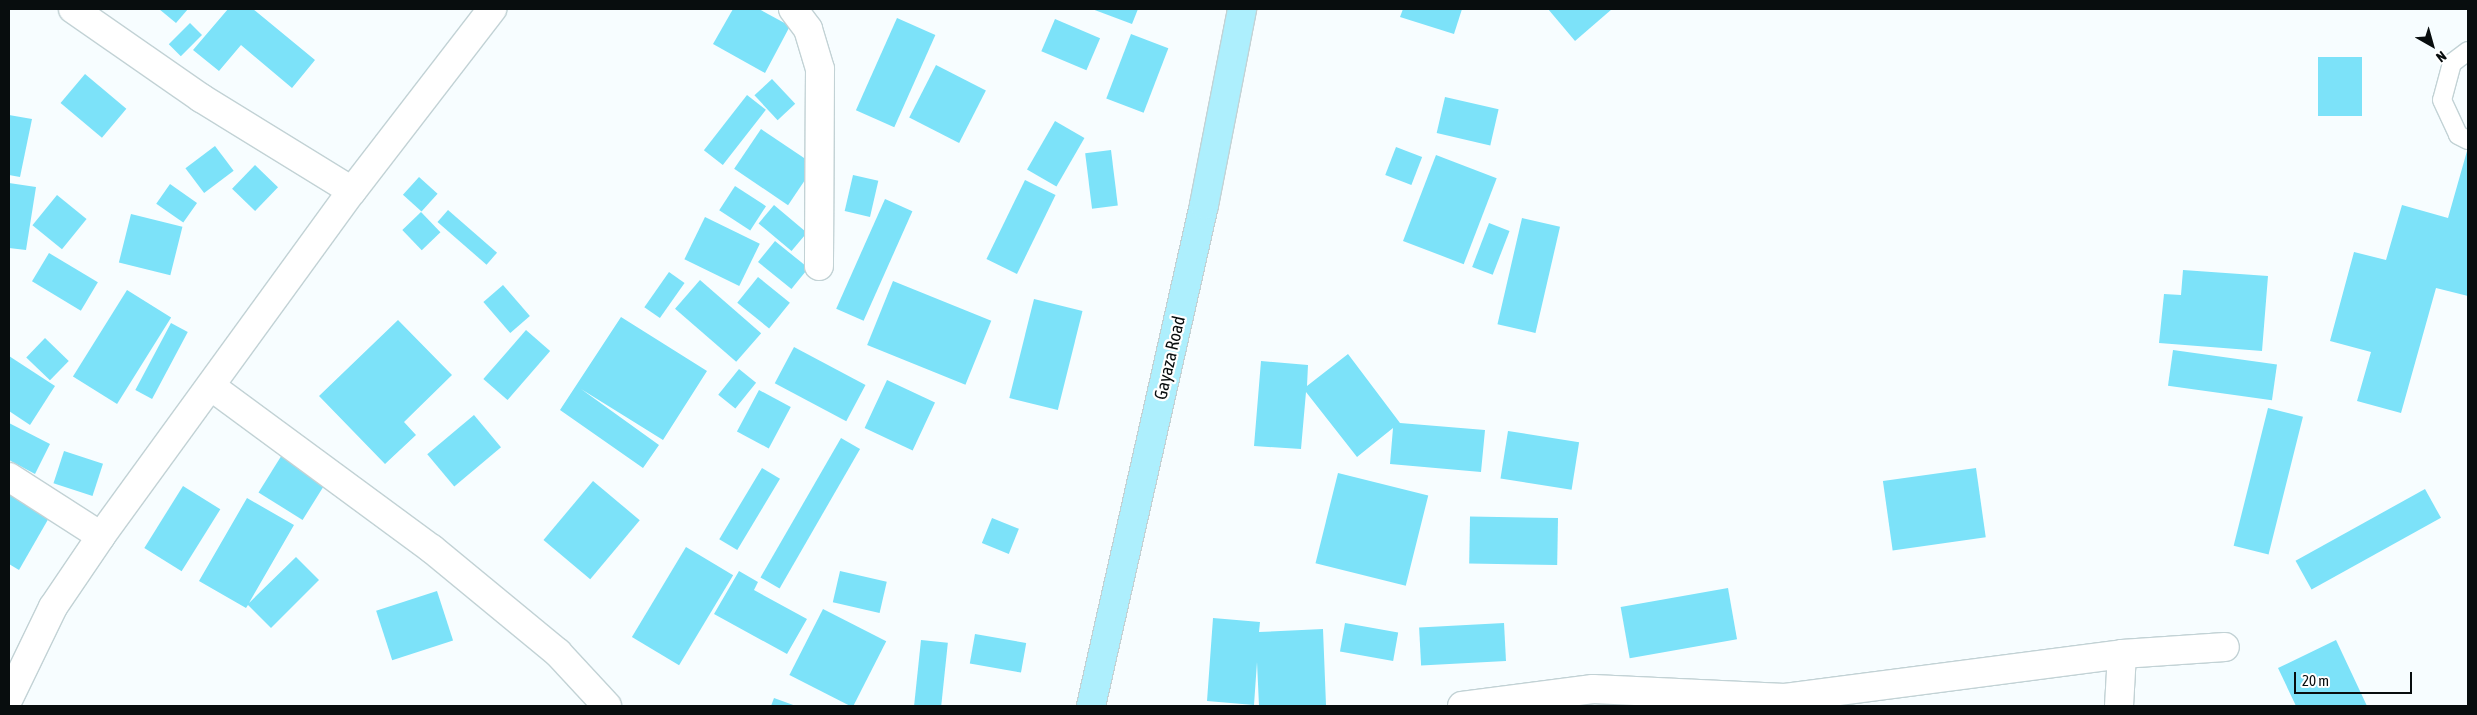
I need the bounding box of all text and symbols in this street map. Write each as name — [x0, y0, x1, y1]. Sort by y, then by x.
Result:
north arrow — [2407, 20, 2457, 70]
text: N — [2433, 48, 2449, 66]
street label: Gayaza Road — [1150, 314, 1190, 402]
scale bar — [2297, 662, 2414, 694]
text: 20 m — [2302, 672, 2329, 689]

